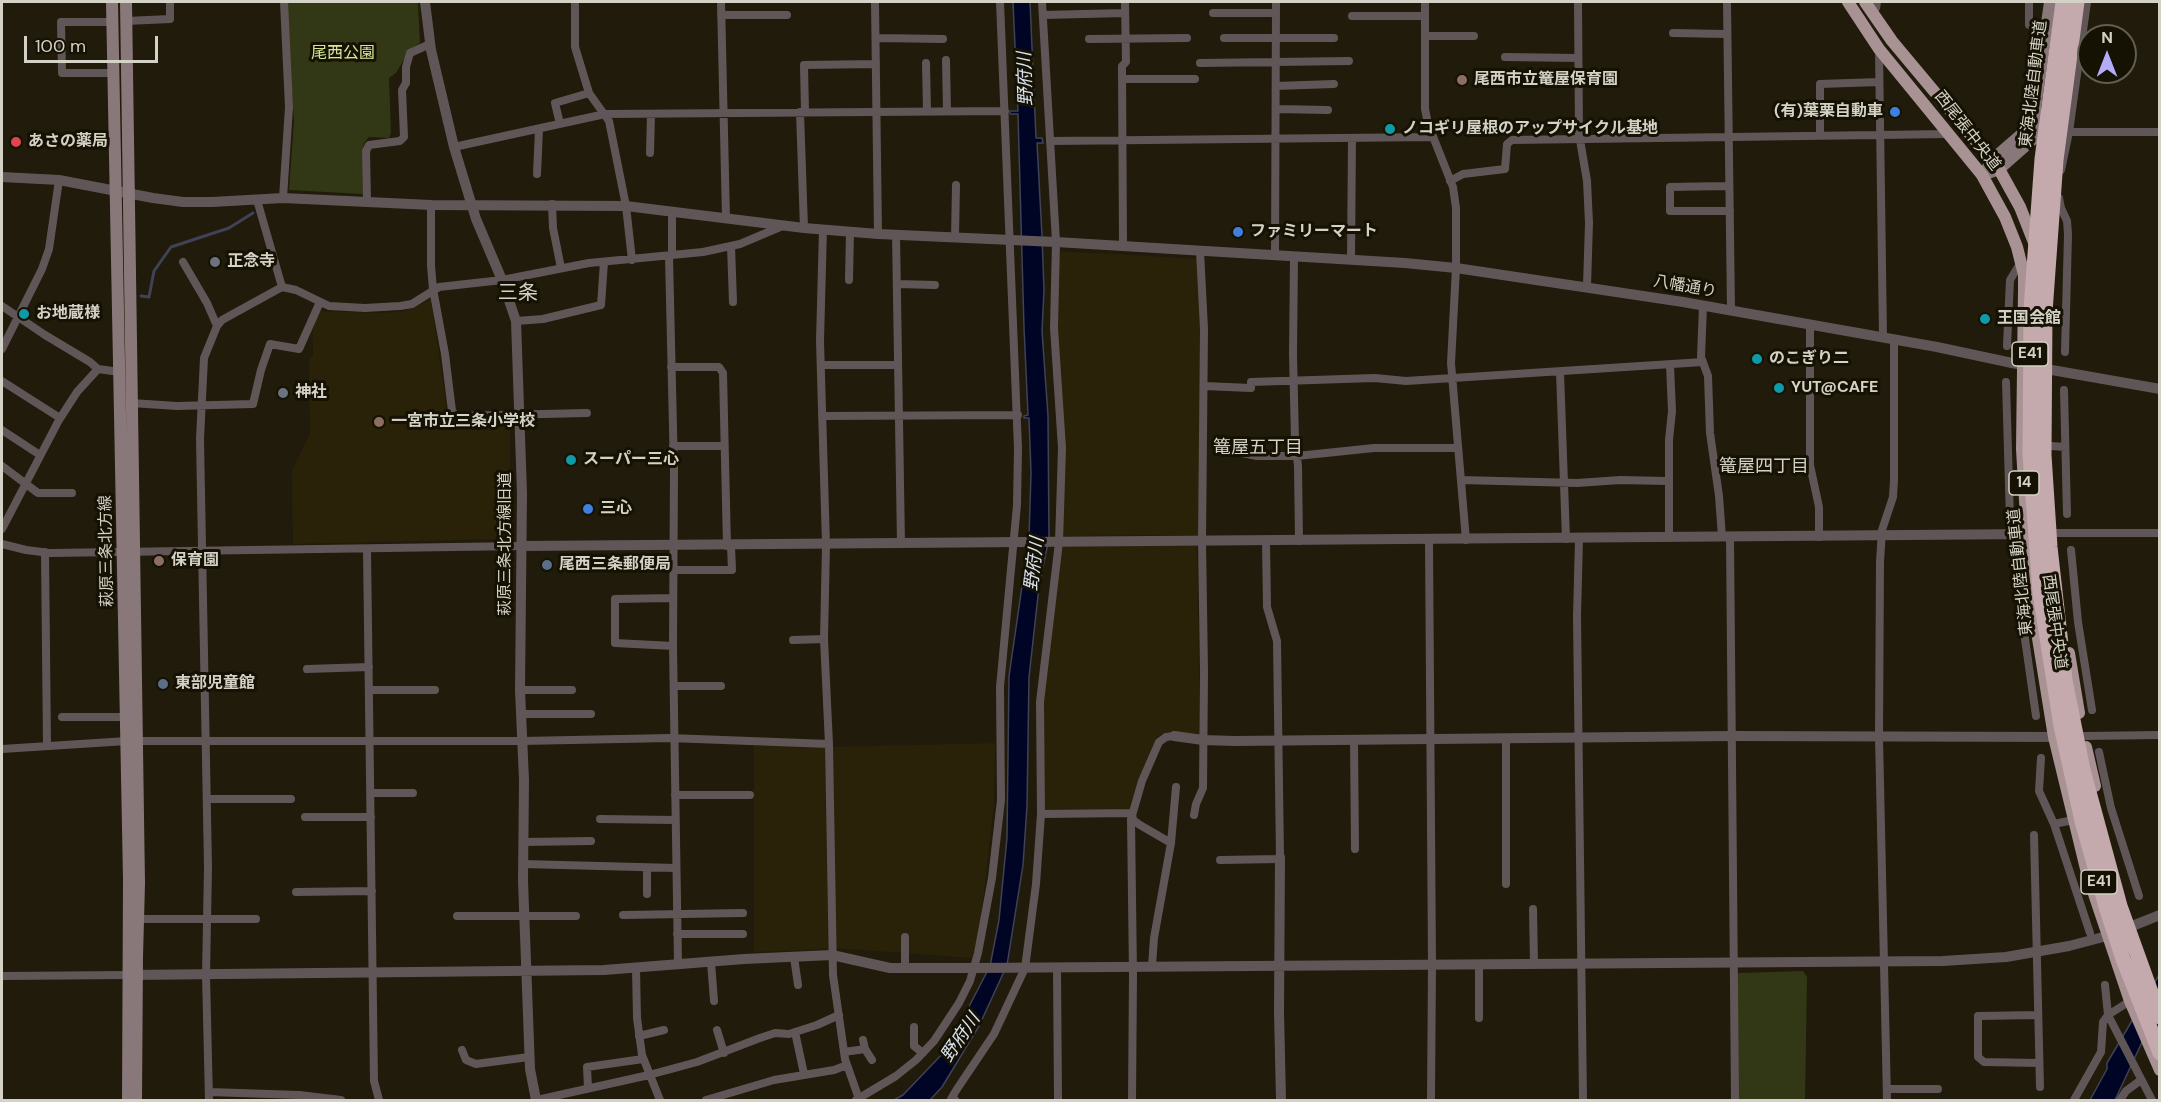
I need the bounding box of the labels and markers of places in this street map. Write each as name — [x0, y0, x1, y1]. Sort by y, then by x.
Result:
place label: 尾西市立篭屋保育園 — [1474, 70, 1618, 90]
marker: 尾西市立篭屋保育園 — [1455, 73, 1469, 87]
place label: (有)葉栗自動車 — [1774, 102, 1883, 122]
marker: (有)葉栗自動車 — [1888, 105, 1902, 119]
place label: ノコギリ屋根のアップサイクル基地 — [1402, 119, 1658, 139]
marker: ノコギリ屋根のアップサイクル基地 — [1383, 122, 1397, 136]
place label: あさの薬局 — [28, 132, 108, 152]
marker: あさの薬局 — [9, 135, 23, 149]
place label: ファミリーマート — [1250, 222, 1378, 242]
marker: ファミリーマート — [1231, 225, 1245, 239]
place label: 正念寺 — [227, 252, 275, 272]
marker: 正念寺 — [208, 255, 222, 269]
place label: お地蔵様 — [36, 304, 100, 324]
marker: お地蔵様 — [17, 307, 31, 321]
place label: 王国会館 — [1997, 309, 2061, 329]
marker: 王国会館 — [1978, 312, 1992, 326]
place label: のこぎり二 — [1769, 349, 1849, 369]
marker: のこぎり二 — [1750, 352, 1764, 366]
place label: YUT@CAFE — [1791, 378, 1878, 398]
marker: YUT@CAFE — [1772, 381, 1786, 395]
place label: 神社 — [295, 383, 327, 403]
marker: 神社 — [276, 386, 290, 400]
place label: 一宮市立三条小学校 — [391, 412, 535, 432]
marker: 一宮市立三条小学校 — [372, 415, 386, 429]
place label: スーパー三心 — [583, 450, 679, 470]
marker: スーパー三心 — [564, 453, 578, 467]
place label: 三心 — [600, 499, 632, 519]
marker: 三心 — [581, 502, 595, 516]
place label: 保育園 — [171, 551, 219, 571]
marker: 保育園 — [152, 554, 166, 568]
place label: 尾西三条郵便局 — [559, 555, 671, 575]
marker: 尾西三条郵便局 — [540, 558, 554, 572]
place label: 東部児童館 — [175, 674, 255, 694]
marker: 東部児童館 — [156, 677, 170, 691]

